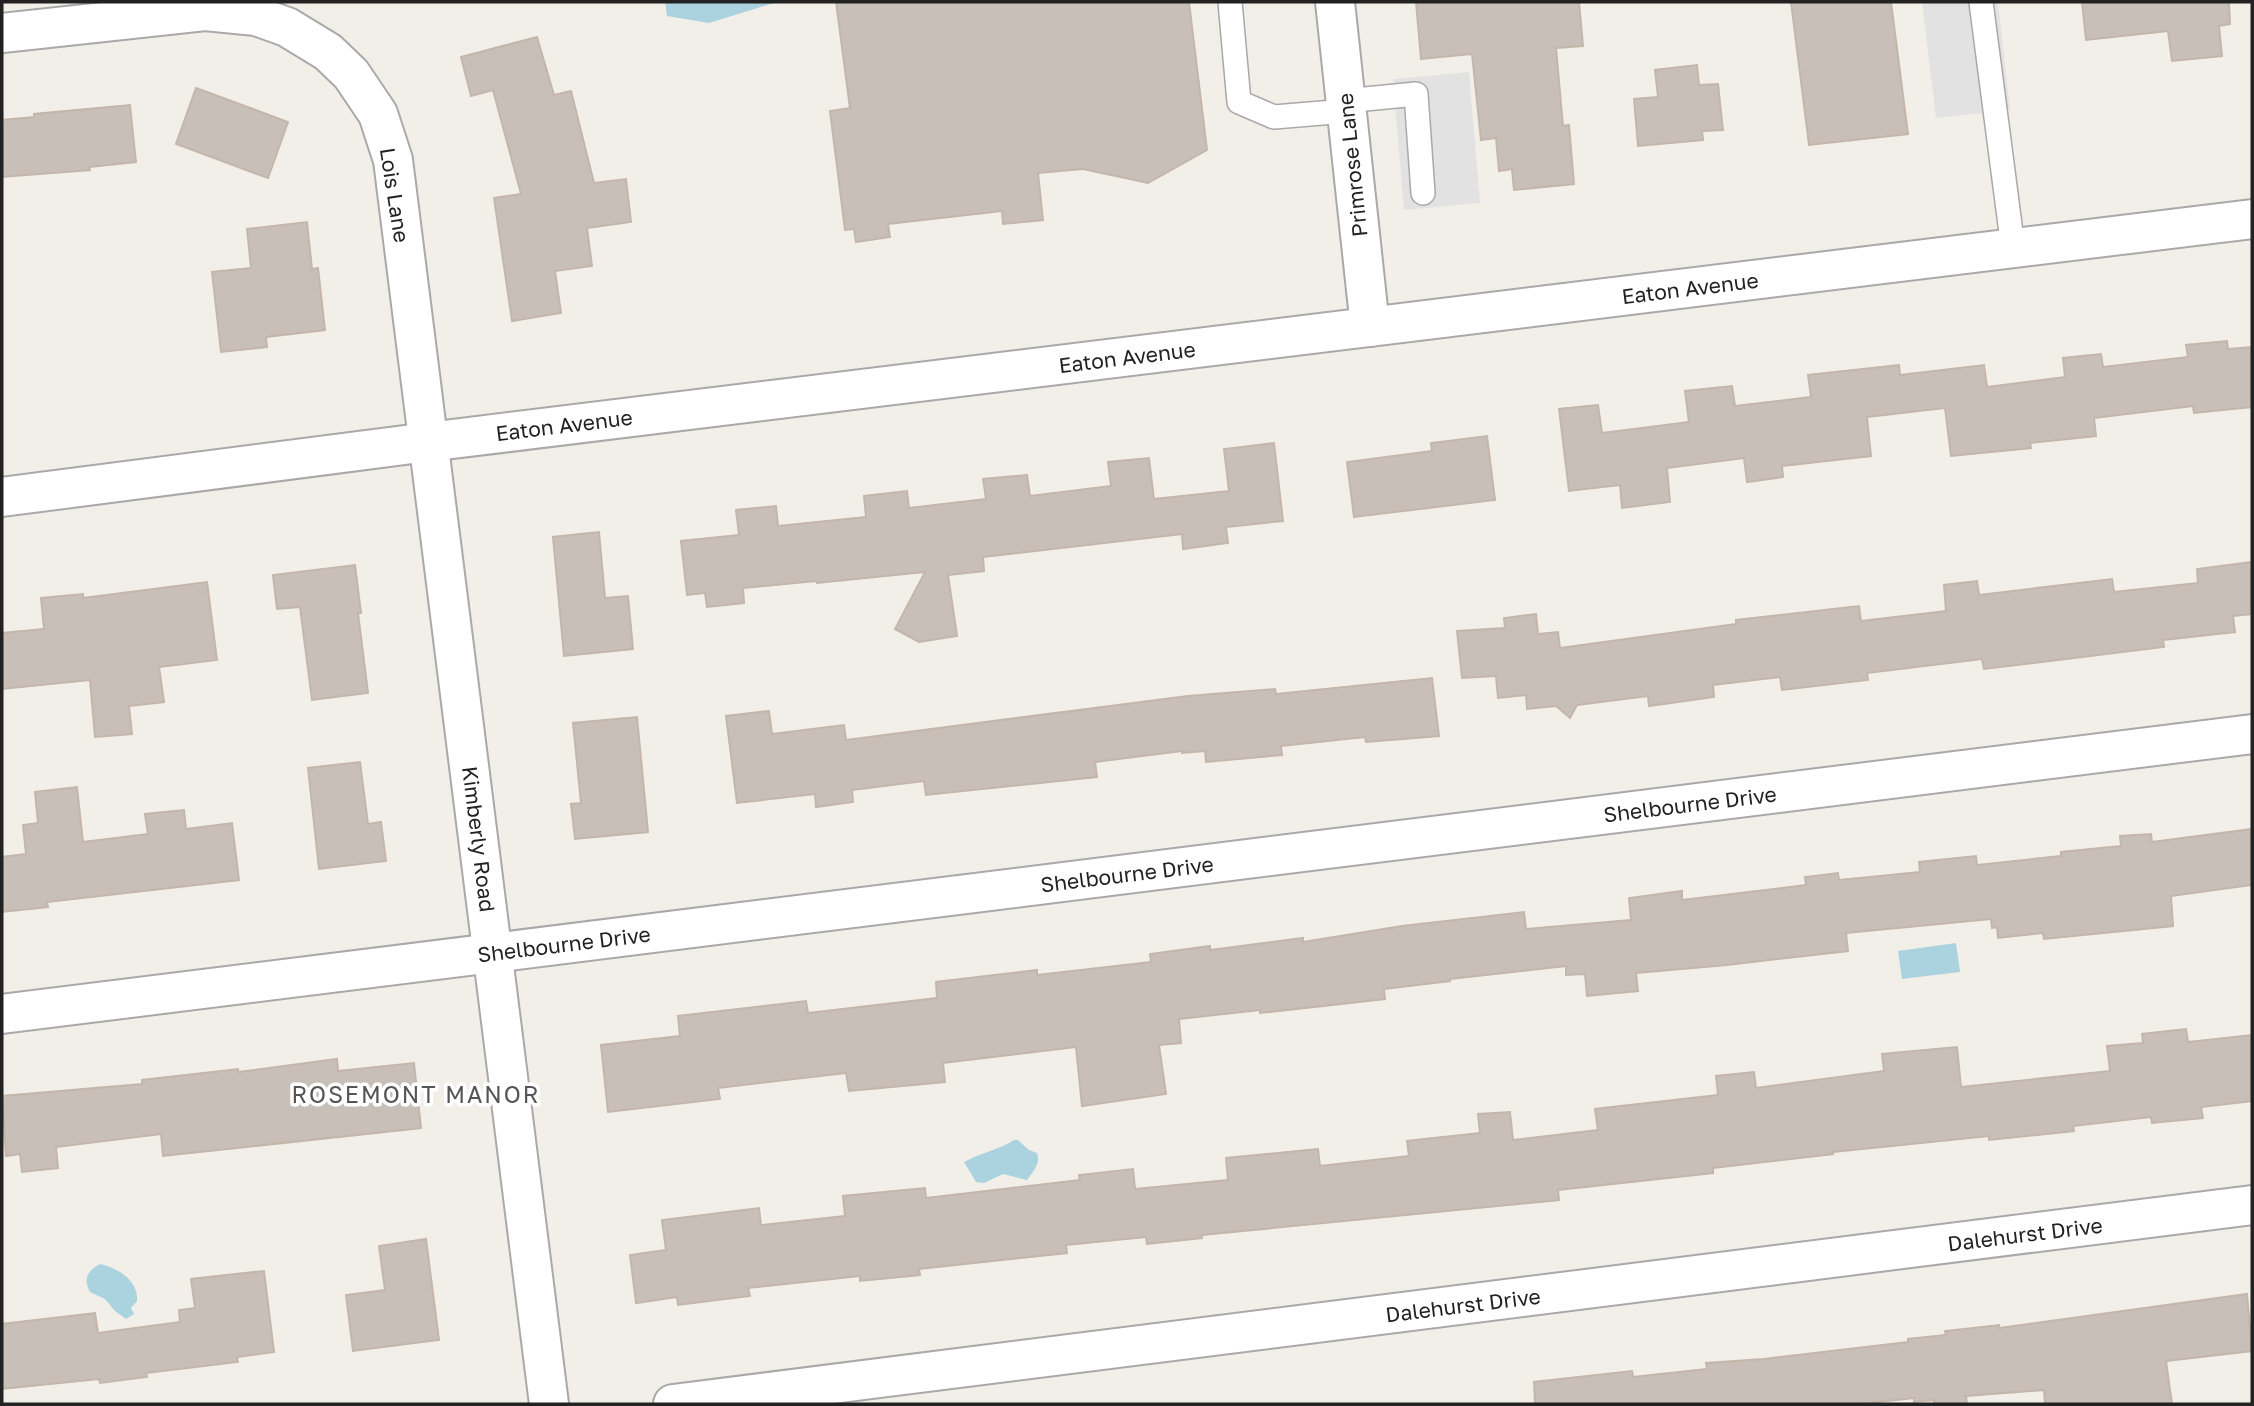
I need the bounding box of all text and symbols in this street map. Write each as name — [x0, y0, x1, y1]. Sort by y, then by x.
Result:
street label: Primrose Lane — [1332, 92, 1372, 238]
street label: Lois Lane — [375, 146, 415, 244]
street label: Eaton Avenue — [1620, 267, 1760, 309]
street label: Eaton Avenue — [1057, 336, 1197, 378]
street label: Eaton Avenue — [494, 404, 634, 446]
street label: Kimberly Road — [457, 765, 501, 913]
street label: Shelbourne Drive — [1602, 780, 1778, 828]
street label: Shelbourne Drive — [1039, 850, 1215, 898]
street label: Shelbourne Drive — [476, 920, 652, 968]
district label: ROSEMONT MANOR — [291, 1080, 541, 1108]
street label: Dalehurst Drive — [1946, 1212, 2104, 1256]
street label: Dalehurst Drive — [1384, 1283, 1542, 1327]

